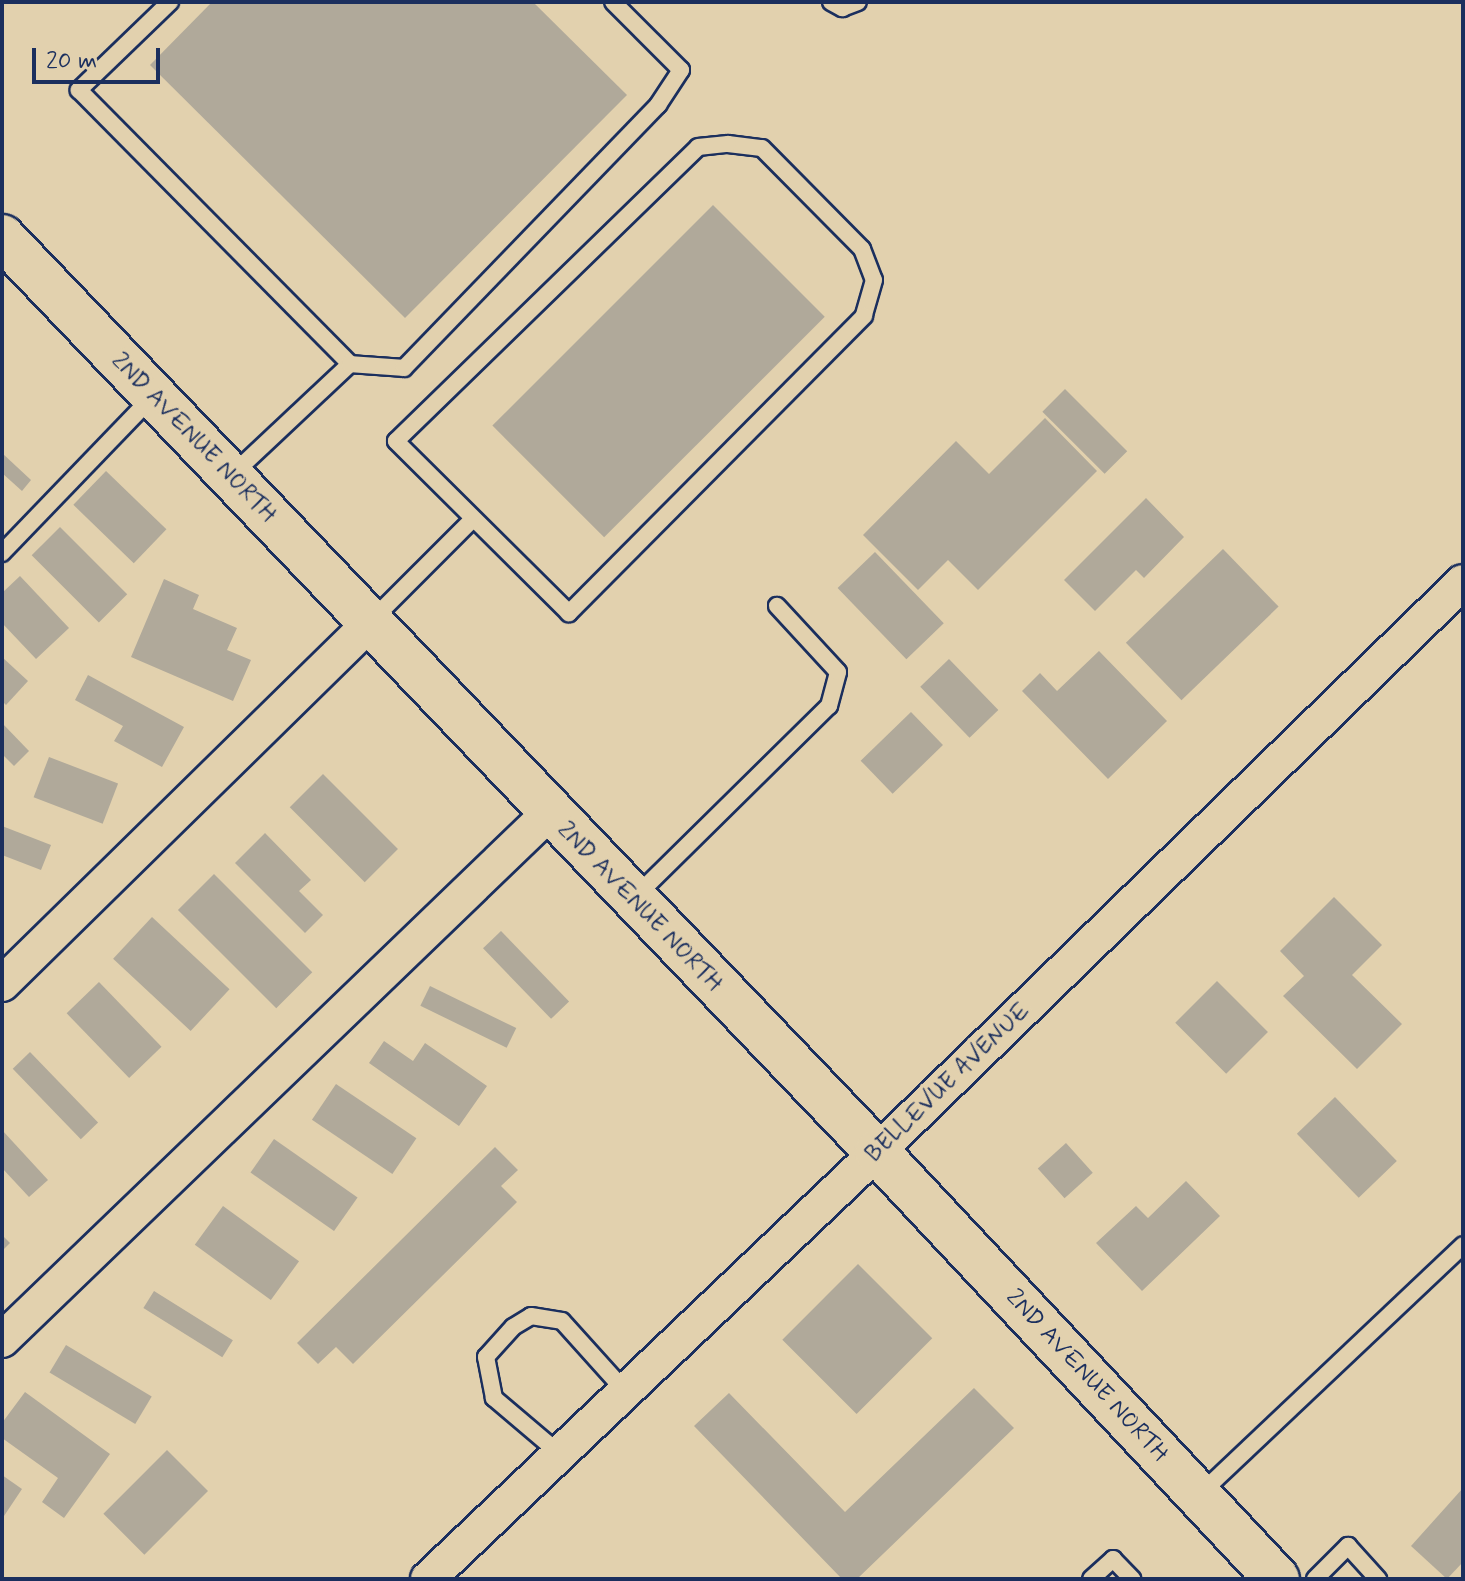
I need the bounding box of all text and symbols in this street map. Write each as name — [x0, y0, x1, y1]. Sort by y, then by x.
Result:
scale bar — [36, 32, 164, 82]
text: 20 m — [46, 46, 97, 77]
street label: 2ND AVENUE NORTH — [105, 347, 283, 529]
street label: 2ND AVENUE NORTH — [551, 816, 729, 998]
street label: BELLEVUE AVENUE — [860, 997, 1036, 1169]
street label: 2ND AVENUE NORTH — [1000, 1284, 1174, 1468]

